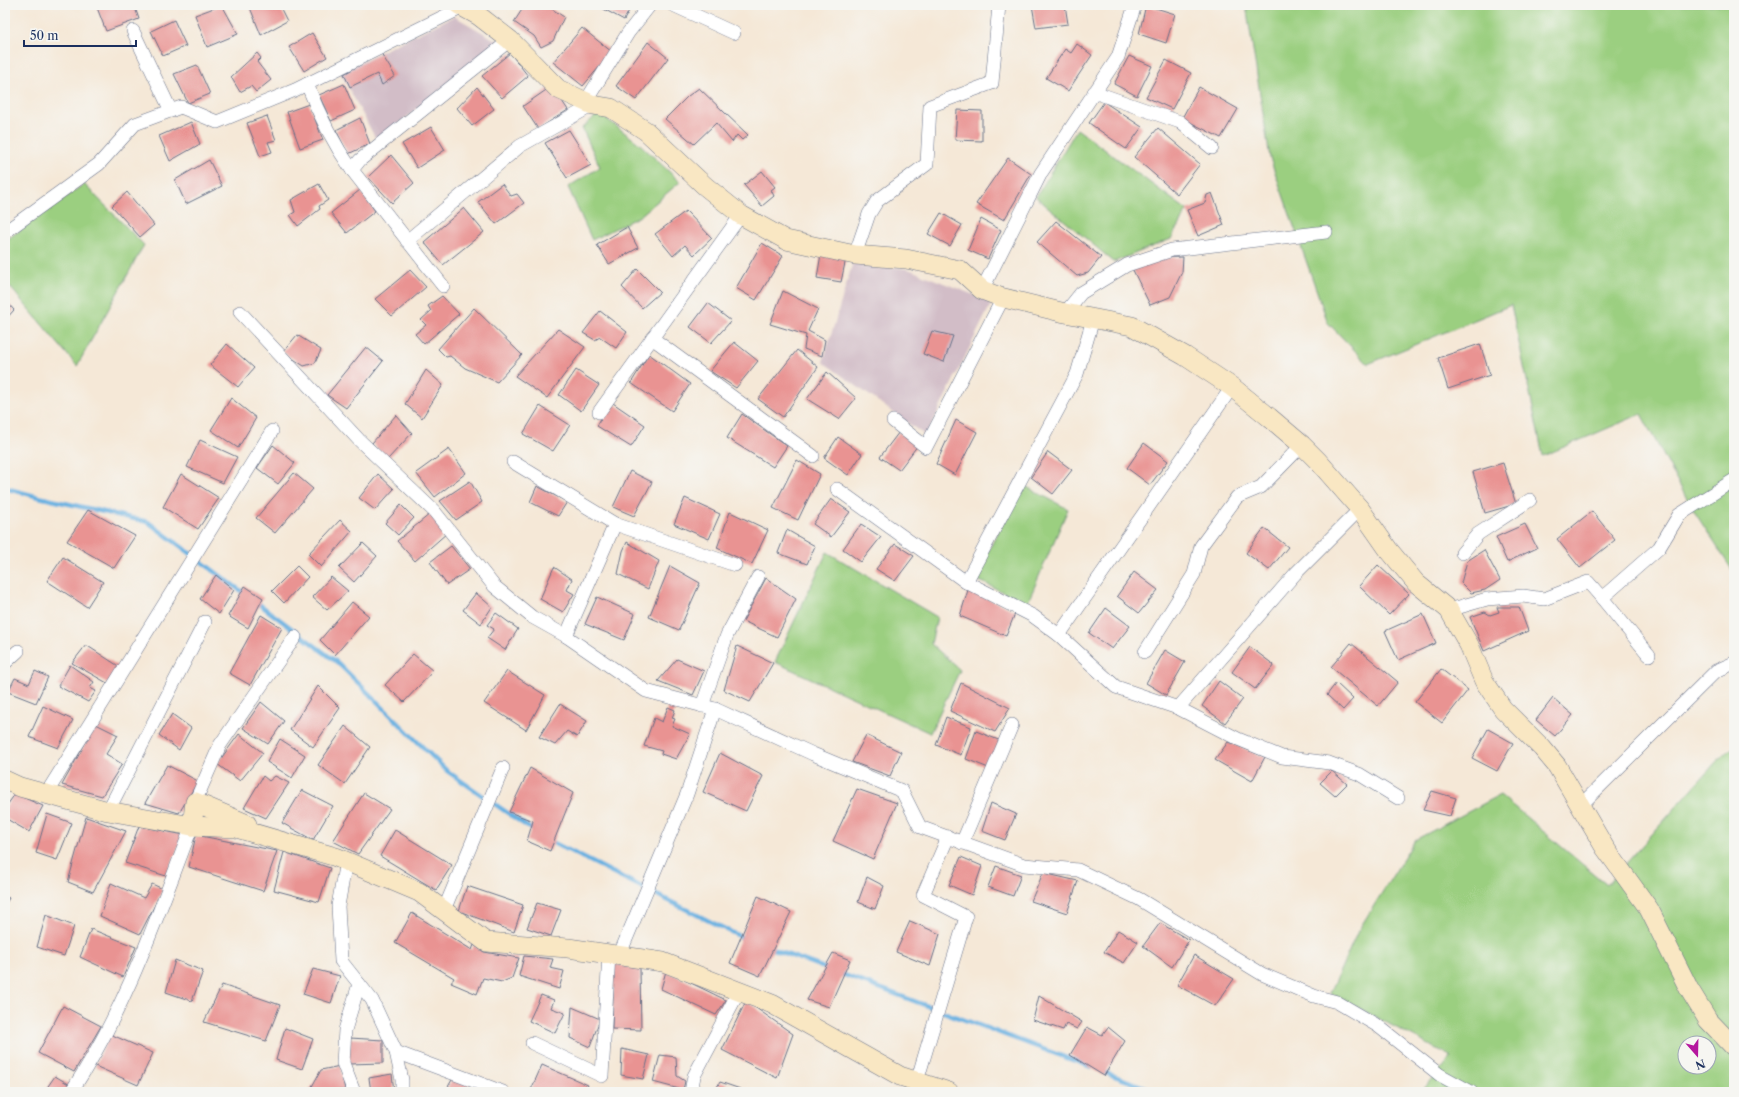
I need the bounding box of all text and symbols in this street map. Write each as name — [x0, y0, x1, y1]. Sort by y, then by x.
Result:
scale bar — [24, 22, 136, 48]
text: 50 m — [30, 28, 59, 43]
north arrow — [1677, 1035, 1717, 1075]
text: N — [1693, 1056, 1707, 1073]

